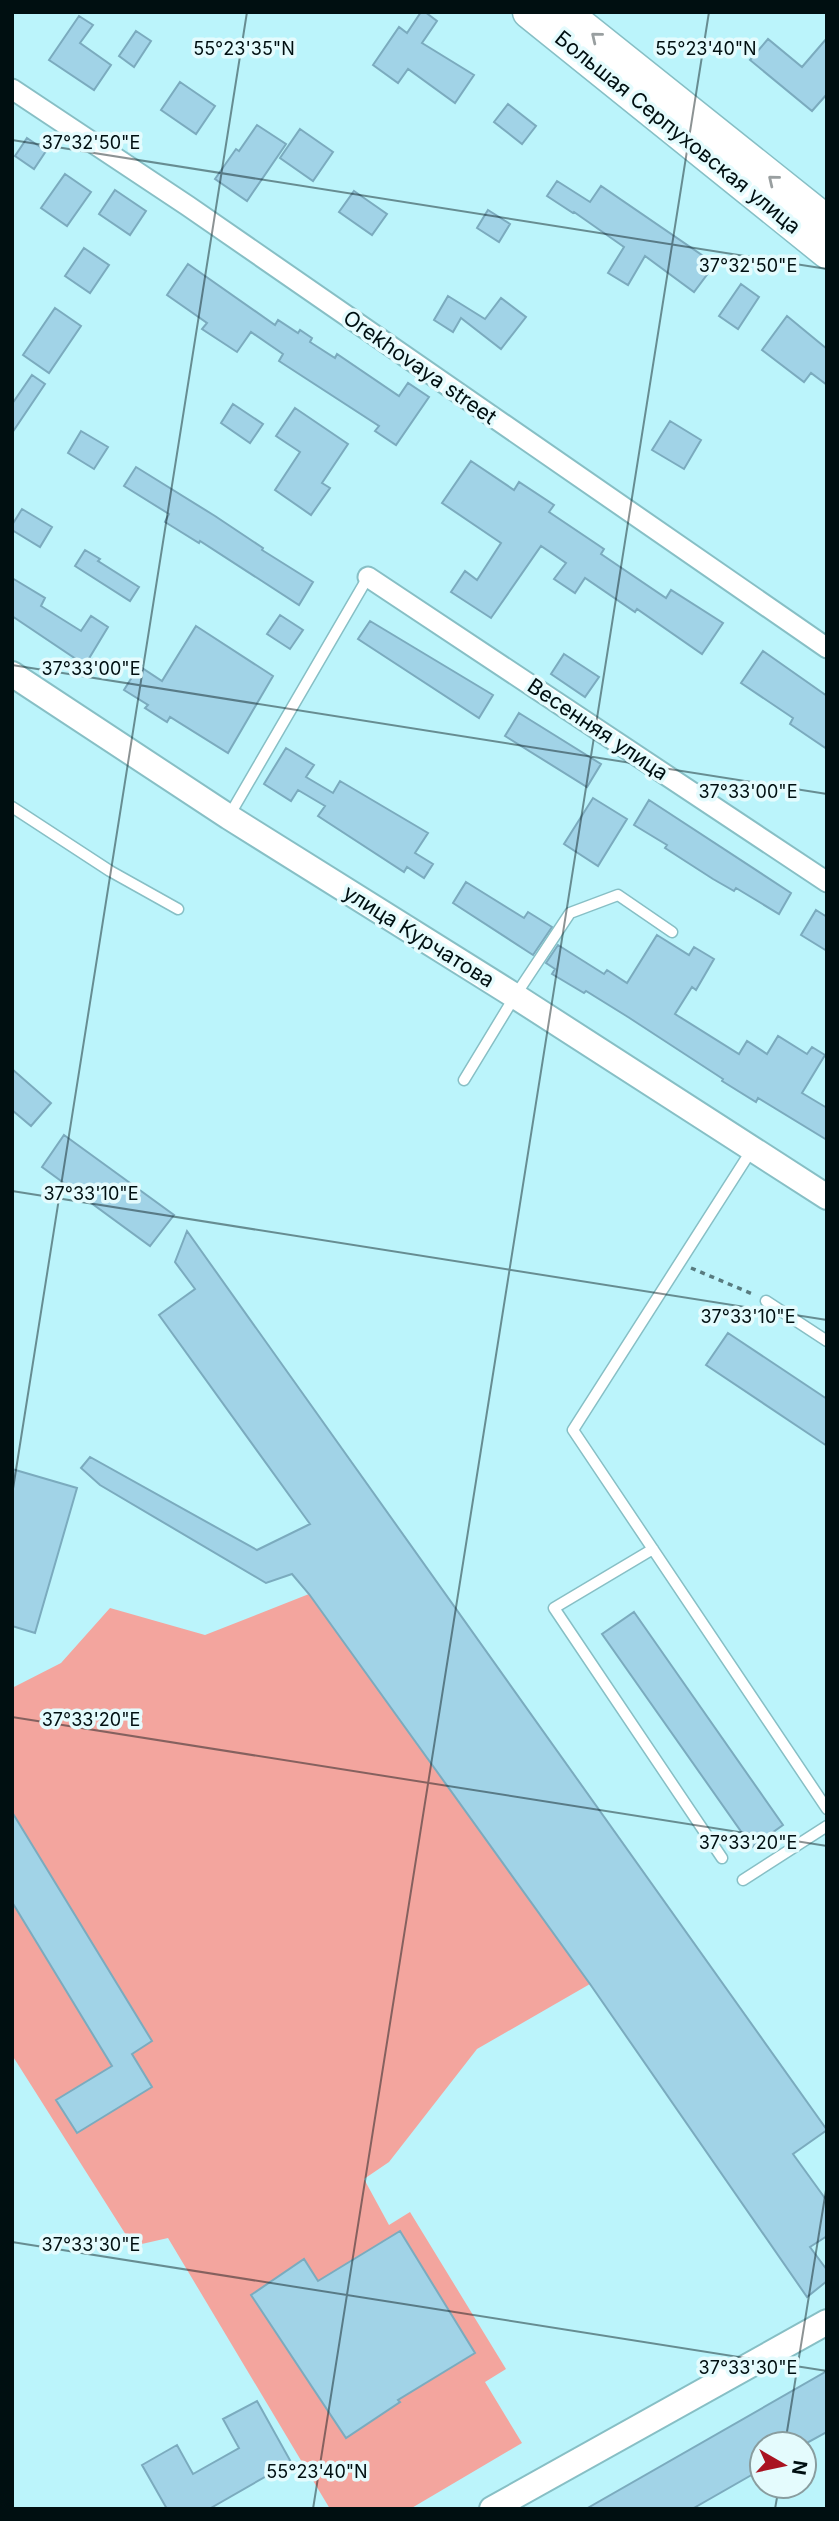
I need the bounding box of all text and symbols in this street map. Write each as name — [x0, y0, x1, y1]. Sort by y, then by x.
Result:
street label: Большая Серпуховская улица — [550, 25, 806, 239]
one-way arrow — [591, 33, 603, 46]
text: 55°23'35"N — [193, 38, 295, 59]
text: 55°23'40"N — [655, 38, 757, 59]
text: 37°32'50"E — [42, 132, 140, 153]
one-way arrow — [769, 175, 781, 188]
text: 37°32'50"E — [699, 255, 797, 276]
street label: Orekhovaya street — [339, 305, 502, 429]
text: 37°33'00"E — [41, 658, 141, 679]
street label: Весенняя улица — [523, 673, 673, 785]
text: 37°33'00"E — [698, 781, 798, 802]
street label: улица Курчатова — [339, 879, 499, 993]
text: 37°33'10"E — [43, 1183, 139, 1204]
text: 37°33'10"E — [700, 1306, 796, 1327]
text: 37°33'20"E — [42, 1709, 140, 1730]
text: 37°33'20"E — [699, 1832, 797, 1853]
text: 37°33'30"E — [42, 2234, 140, 2255]
text: 37°33'30"E — [699, 2357, 797, 2378]
north arrow — [748, 2430, 818, 2500]
text: N — [787, 2459, 812, 2477]
text: 55°23'40"N — [266, 2461, 368, 2482]

